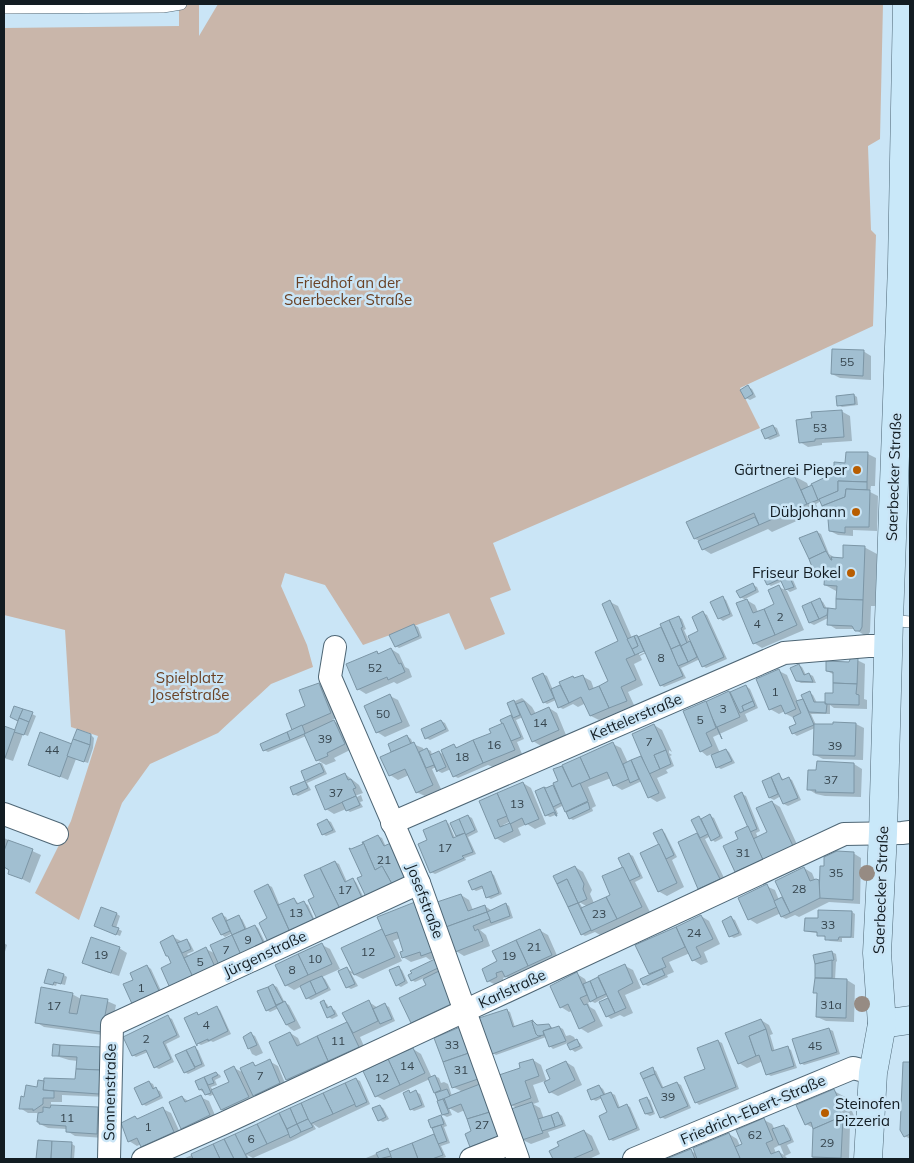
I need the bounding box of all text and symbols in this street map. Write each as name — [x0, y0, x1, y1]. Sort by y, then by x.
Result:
park label: Friedhof an der Saerbecker Straße — [284, 273, 412, 309]
house number: 55 — [840, 354, 854, 369]
street label: Saerbecker Straße — [882, 413, 905, 541]
house number: 53 — [813, 420, 827, 435]
place label: Gärtnerei Pieper — [734, 460, 848, 479]
marker: Gärtnerei Pieper — [851, 464, 863, 476]
place label: Dübjohann — [770, 502, 846, 521]
marker: Dübjohann — [850, 506, 862, 518]
place label: Friseur Bokel — [752, 563, 841, 582]
marker: Friseur Bokel — [845, 567, 857, 579]
house number: 2 — [776, 609, 784, 624]
house number: 4 — [753, 616, 761, 631]
house number: 8 — [657, 650, 665, 665]
house number: 52 — [368, 660, 382, 675]
park label: Spielplatz Josefstraße — [151, 668, 229, 704]
house number: 1 — [771, 684, 779, 699]
street label: Kettelerstraße — [587, 689, 684, 744]
house number: 3 — [719, 701, 727, 716]
house number: 50 — [376, 706, 390, 721]
house number: 5 — [696, 712, 704, 727]
house number: 14 — [533, 715, 547, 730]
house number: 39 — [318, 731, 332, 746]
house number: 7 — [645, 734, 653, 749]
house number: 16 — [487, 737, 501, 752]
house number: 39 — [828, 738, 842, 753]
house number: 44 — [45, 742, 59, 757]
house number: 18 — [455, 749, 469, 764]
house number: 37 — [824, 772, 838, 787]
house number: 37 — [329, 785, 343, 800]
house number: 13 — [510, 796, 524, 811]
street label: Saerbecker Straße — [869, 826, 892, 954]
house number: 17 — [438, 840, 452, 855]
house number: 31 — [736, 845, 750, 860]
house number: 21 — [377, 852, 391, 867]
street label: Josefstraße — [402, 861, 448, 941]
house number: 35 — [829, 865, 843, 880]
house number: 28 — [792, 881, 806, 896]
house number: 17 — [338, 882, 352, 897]
house number: 13 — [289, 905, 303, 920]
house number: 23 — [592, 906, 606, 921]
house number: 33 — [821, 917, 835, 932]
house number: 24 — [687, 925, 701, 940]
street label: Jürgenstraße — [220, 926, 309, 981]
house number: 9 — [244, 932, 252, 947]
house number: 21 — [527, 939, 541, 954]
house number: 7 — [222, 942, 230, 957]
house number: 12 — [361, 944, 375, 959]
house number: 19 — [94, 947, 108, 962]
house number: 19 — [502, 948, 516, 963]
house number: 10 — [308, 951, 322, 966]
house number: 5 — [196, 954, 204, 969]
house number: 8 — [288, 962, 296, 977]
street label: Karlstraße — [475, 965, 549, 1012]
house number: 1 — [137, 980, 145, 995]
house number: 31a — [820, 997, 842, 1012]
house number: 17 — [47, 998, 61, 1013]
house number: 4 — [202, 1017, 210, 1032]
house number: 2 — [142, 1031, 150, 1046]
house number: 11 — [331, 1033, 345, 1048]
house number: 33 — [445, 1037, 459, 1052]
house number: 45 — [808, 1038, 822, 1053]
street label: Sonnenstraße — [99, 1043, 120, 1141]
house number: 14 — [400, 1058, 414, 1073]
house number: 31 — [454, 1062, 468, 1077]
house number: 7 — [256, 1068, 264, 1083]
house number: 12 — [375, 1070, 389, 1085]
street label: Friedrich-Ebert-Straße — [677, 1070, 828, 1149]
house number: 39 — [661, 1089, 675, 1104]
place label: Steinofen Pizzeria — [835, 1094, 900, 1130]
marker: Steinofen Pizzeria — [819, 1107, 831, 1119]
house number: 11 — [60, 1110, 74, 1125]
house number: 27 — [475, 1117, 489, 1132]
house number: 1 — [144, 1119, 152, 1134]
house number: 62 — [748, 1127, 762, 1142]
house number: 6 — [247, 1131, 255, 1146]
house number: 29 — [820, 1135, 834, 1150]

